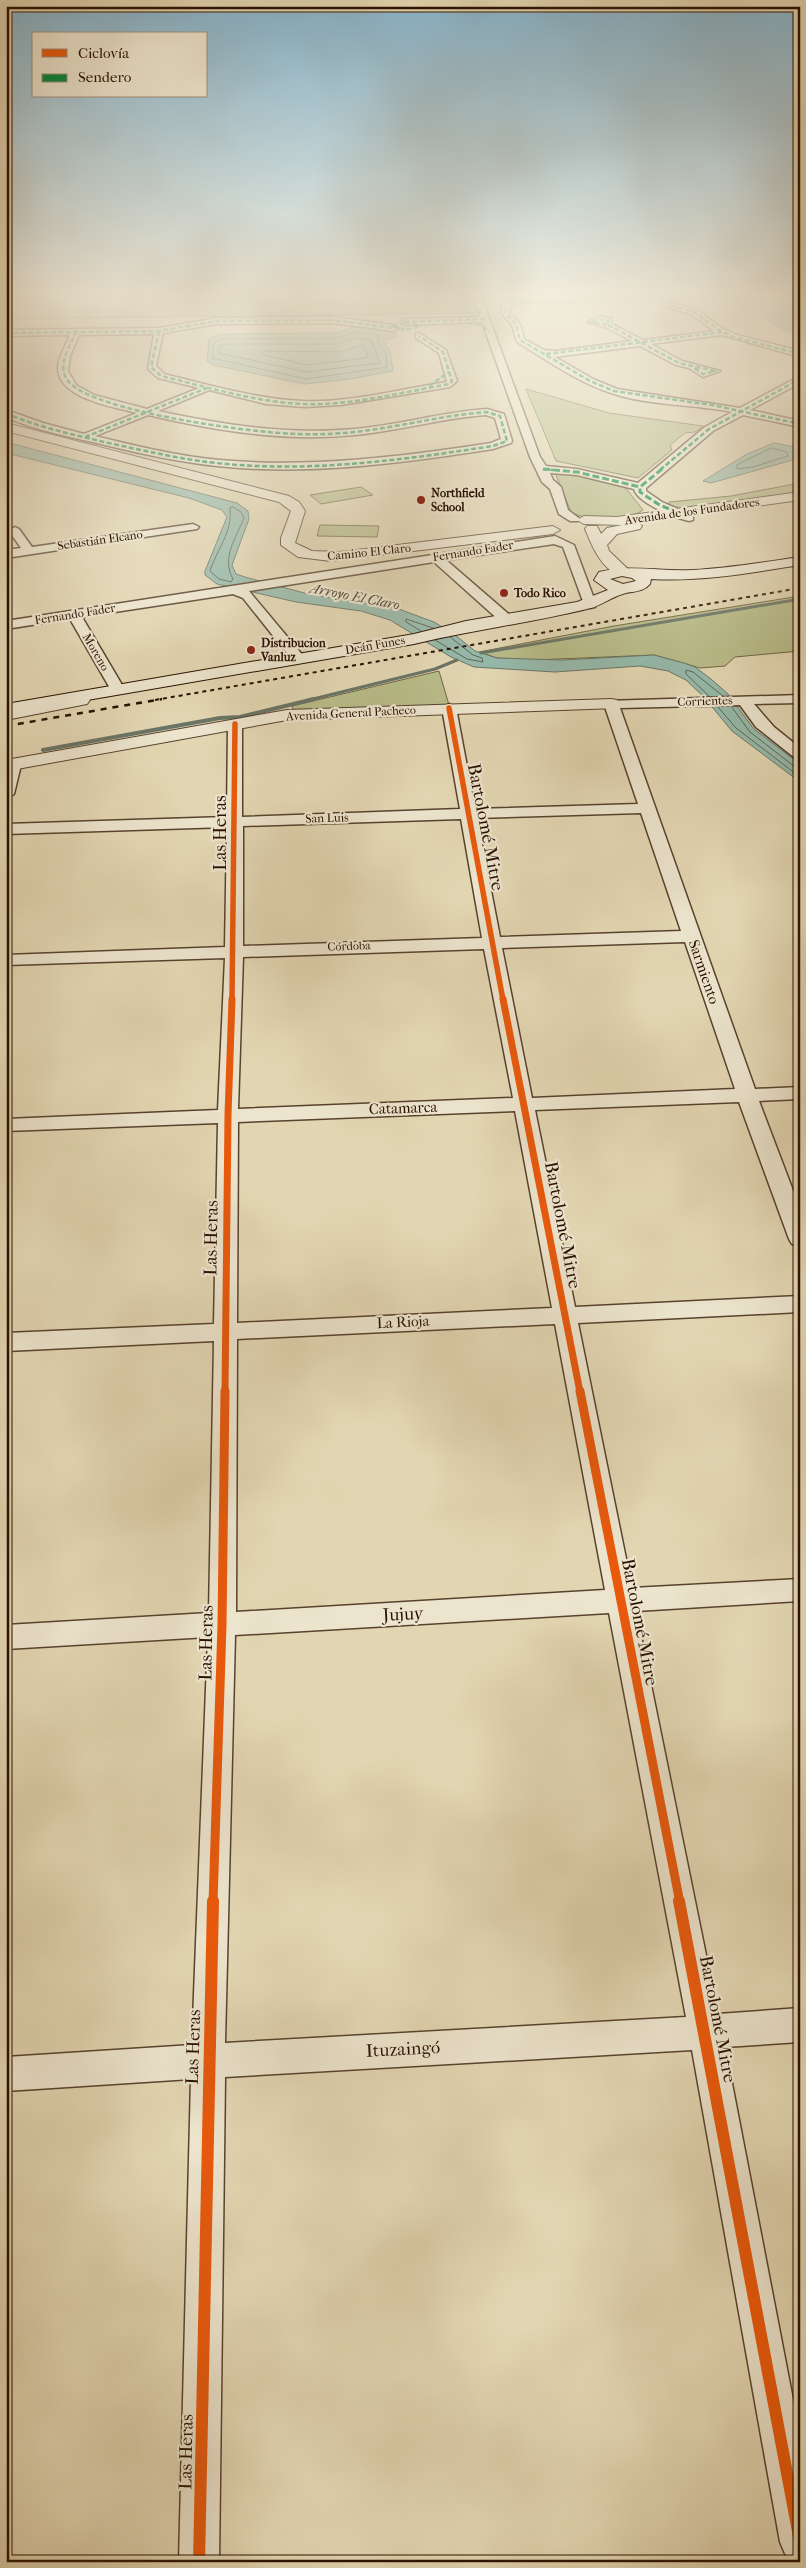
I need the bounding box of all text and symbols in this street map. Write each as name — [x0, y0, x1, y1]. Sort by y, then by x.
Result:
legend — [32, 32, 208, 98]
text: Ciclovía — [78, 44, 130, 62]
text: Sendero — [78, 68, 132, 86]
place label: Northfield School — [431, 486, 485, 514]
marker: Northfield School — [415, 494, 427, 506]
street label: Avenida de los Fundadores — [623, 495, 761, 528]
street label: Sebastián Elcano — [57, 527, 143, 553]
street label: Fernando Fader — [432, 538, 515, 564]
street label: Camino El Claro — [326, 541, 412, 563]
water label: Arroyo El Claro — [307, 579, 401, 614]
place label: Todo Rico — [513, 586, 566, 600]
marker: Todo Rico — [498, 587, 510, 599]
street label: Fernando Fader — [34, 601, 117, 627]
street label: Moreno — [80, 631, 112, 673]
street label: Deán Funes — [344, 633, 407, 657]
place label: Distribucion Vanluz — [260, 636, 327, 664]
marker: Distribucion Vanluz — [245, 644, 257, 656]
street label: Corrientes — [677, 693, 733, 709]
street label: Avenida General Pacheco — [285, 703, 416, 723]
street label: Bartolomé Mitre — [463, 762, 508, 893]
street label: Las Heras — [210, 795, 231, 871]
street label: San Luis — [305, 810, 349, 826]
street label: Sarmiento — [685, 937, 724, 1007]
street label: Córdoba — [327, 938, 371, 954]
street label: Catamarca — [368, 1098, 439, 1118]
street label: Bartolomé Mitre — [540, 1160, 585, 1291]
street label: Las Heras — [200, 1200, 223, 1276]
street label: La Rioja — [376, 1312, 431, 1332]
street label: Bartolomé Mitre — [617, 1557, 662, 1688]
street label: Jujuy — [380, 1603, 425, 1626]
street label: Las Heras — [195, 1605, 218, 1681]
street label: Bartolomé Mitre — [695, 1954, 740, 2085]
street label: Las Heras — [182, 2009, 205, 2085]
street label: Ituzaingó — [365, 2037, 441, 2062]
street label: Las Heras — [175, 2414, 198, 2490]

